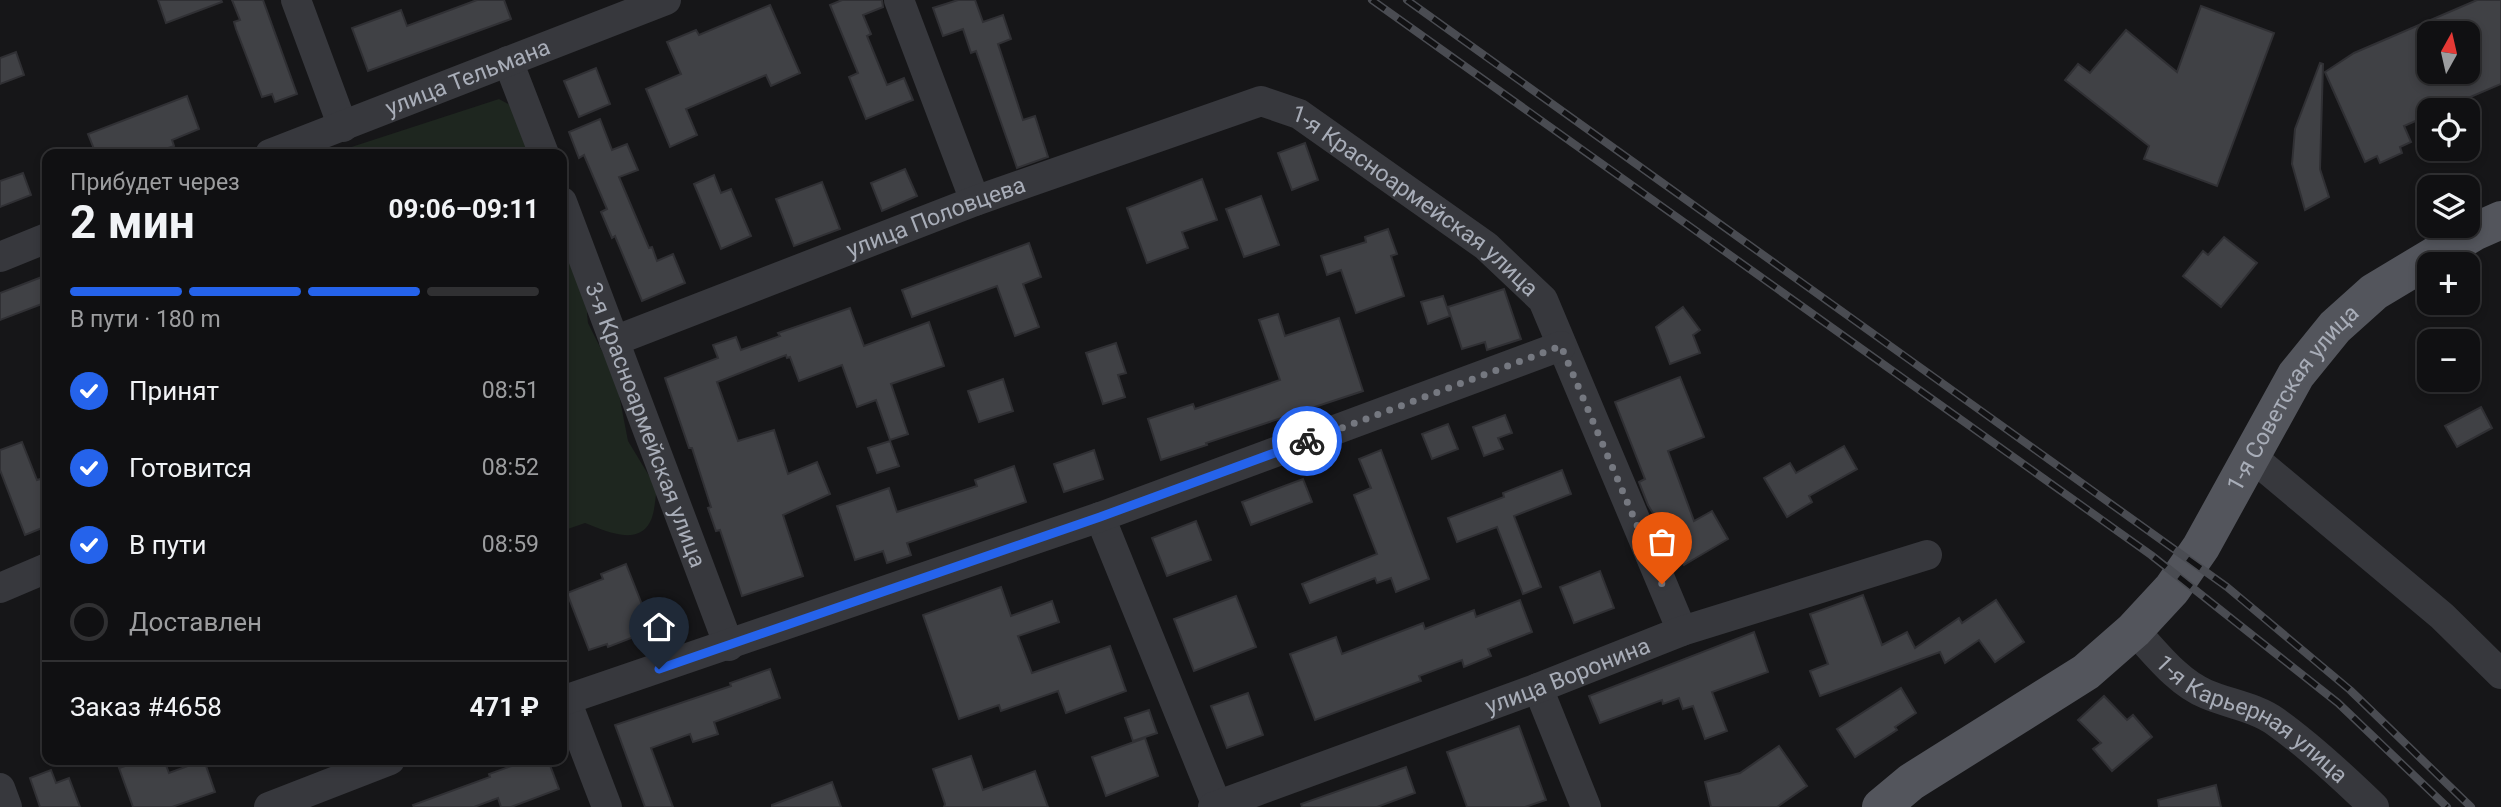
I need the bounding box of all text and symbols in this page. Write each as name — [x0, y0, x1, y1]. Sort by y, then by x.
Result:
north arrow — [2417, 21, 2480, 84]
map controls — [2417, 21, 2480, 392]
street label: улица Тельмана — [381, 33, 554, 121]
button: locate — [2417, 98, 2480, 161]
street label: 1-я Красноармейская улица — [1288, 99, 1544, 302]
text: Прибудет через — [70, 169, 240, 196]
street label: улица Половцева — [843, 171, 1029, 263]
button: layers — [2417, 175, 2480, 238]
text: 09:06–09:11 — [389, 194, 539, 224]
text: 2 мин — [70, 195, 195, 249]
button: + — [2417, 252, 2480, 315]
street label: 3-я Красноармейская улица — [580, 278, 712, 571]
street label: 1-я Советская улица — [2221, 299, 2364, 496]
text: В пути · 180 m — [70, 306, 221, 333]
button: − — [2417, 329, 2480, 392]
icon: check — [70, 372, 108, 410]
text: Принят — [129, 376, 219, 406]
text: 08:51 — [482, 377, 539, 404]
courier — [1272, 406, 1342, 476]
icon: bike — [1288, 422, 1326, 460]
icon: check — [70, 449, 108, 487]
text: Готовится — [129, 453, 252, 483]
text: 08:52 — [482, 454, 539, 481]
pin — [1632, 512, 1692, 584]
icon: bag — [1643, 523, 1681, 561]
icon: check — [70, 526, 108, 564]
text: В пути — [129, 530, 206, 560]
text: 08:59 — [482, 531, 539, 558]
pin — [629, 597, 689, 669]
text: Доставлен — [129, 607, 262, 637]
icon: home — [640, 608, 678, 646]
street label: улица Воронина — [1481, 632, 1654, 720]
street label: 1-я Карьерная улица — [2150, 649, 2353, 789]
text: Заказ #4658 — [70, 692, 222, 722]
text: 471 ₽ — [469, 692, 539, 722]

